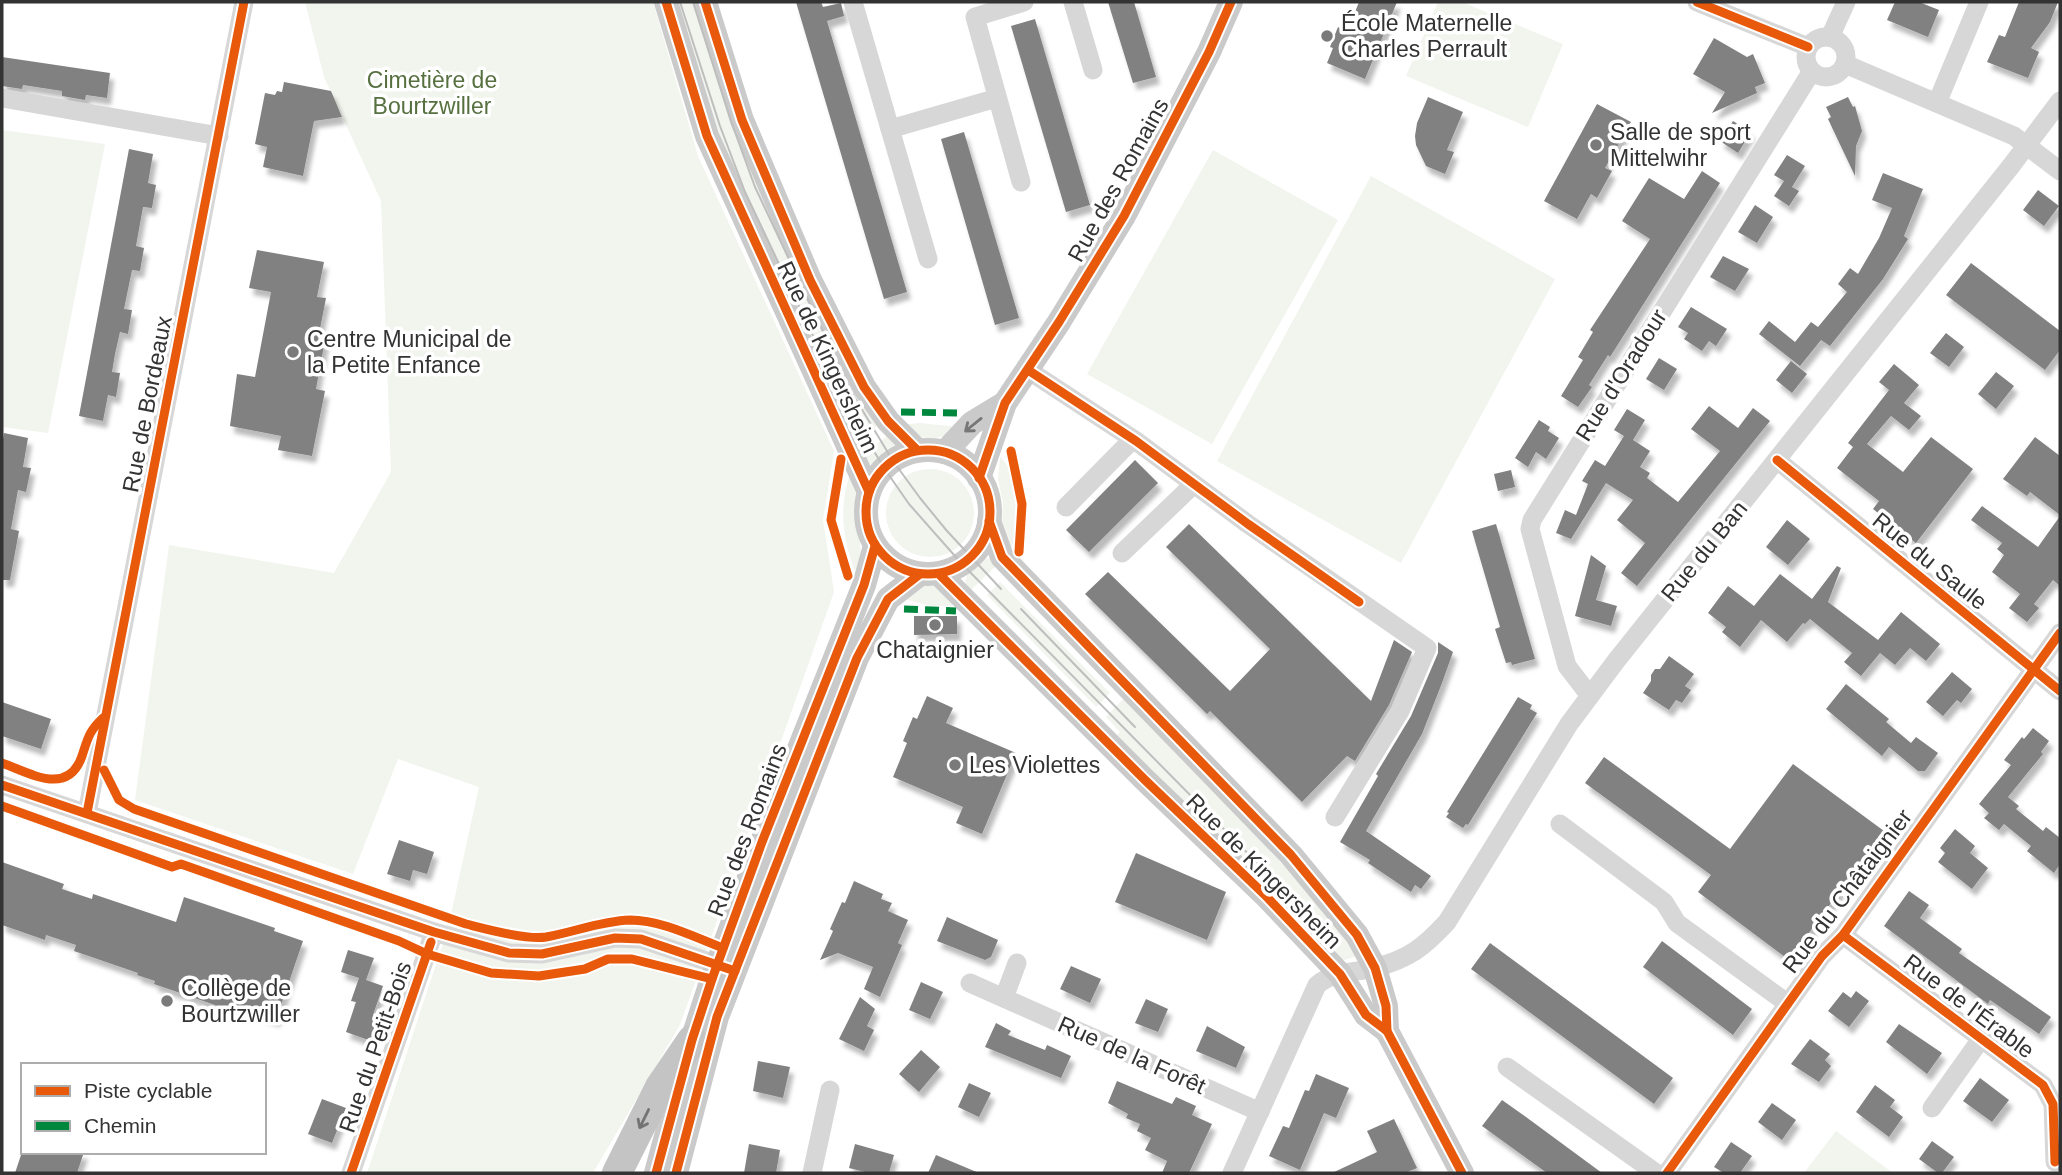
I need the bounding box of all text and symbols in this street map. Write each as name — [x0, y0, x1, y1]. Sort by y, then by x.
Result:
place label: École Maternelle Charles Perrault — [1341, 10, 1512, 62]
marker: École Maternelle Charles Perrault — [1319, 28, 1335, 44]
park label: Cimetière de Bourtzwiller — [367, 67, 497, 119]
street label: Rue des Romains — [1062, 94, 1174, 266]
place label: Salle de sport Mittelwihr — [1610, 119, 1751, 171]
marker: Salle de sport Mittelwihr — [1588, 137, 1604, 153]
street label: Rue de Kingersheim — [772, 257, 884, 457]
street label: Rue d'Oradour — [1570, 304, 1672, 446]
street label: Rue de Bordeaux — [117, 313, 177, 494]
place label: Centre Municipal de la Petite Enfance — [307, 326, 512, 378]
marker: Centre Municipal de la Petite Enfance — [285, 344, 301, 360]
one-way arrow — [964, 417, 982, 432]
street label: Rue du Ban — [1656, 496, 1752, 606]
street label: Rue du Saule — [1868, 507, 1992, 615]
marker: Chataignier — [927, 617, 943, 633]
place label: Chataignier — [876, 637, 994, 663]
street label: Rue des Romains — [702, 740, 792, 920]
place label: Les Violettes — [969, 752, 1100, 778]
marker: Les Violettes — [947, 757, 963, 773]
street label: Rue de Kingersheim — [1181, 788, 1347, 954]
street label: Rue du Châtaignier — [1777, 804, 1917, 978]
street label: Rue de l'Érable — [1899, 949, 2039, 1063]
street label: Rue du Petit-Bois — [334, 958, 416, 1136]
place label: Collège de Bourtzwiller — [181, 975, 300, 1027]
marker: Collège de Bourtzwiller — [159, 993, 175, 1009]
street label: Rue de la Forêt — [1054, 1011, 1210, 1099]
legend — [21, 1063, 266, 1154]
text: Piste cyclable — [84, 1079, 212, 1102]
one-way arrow — [637, 1108, 651, 1129]
text: Chemin — [84, 1114, 156, 1137]

